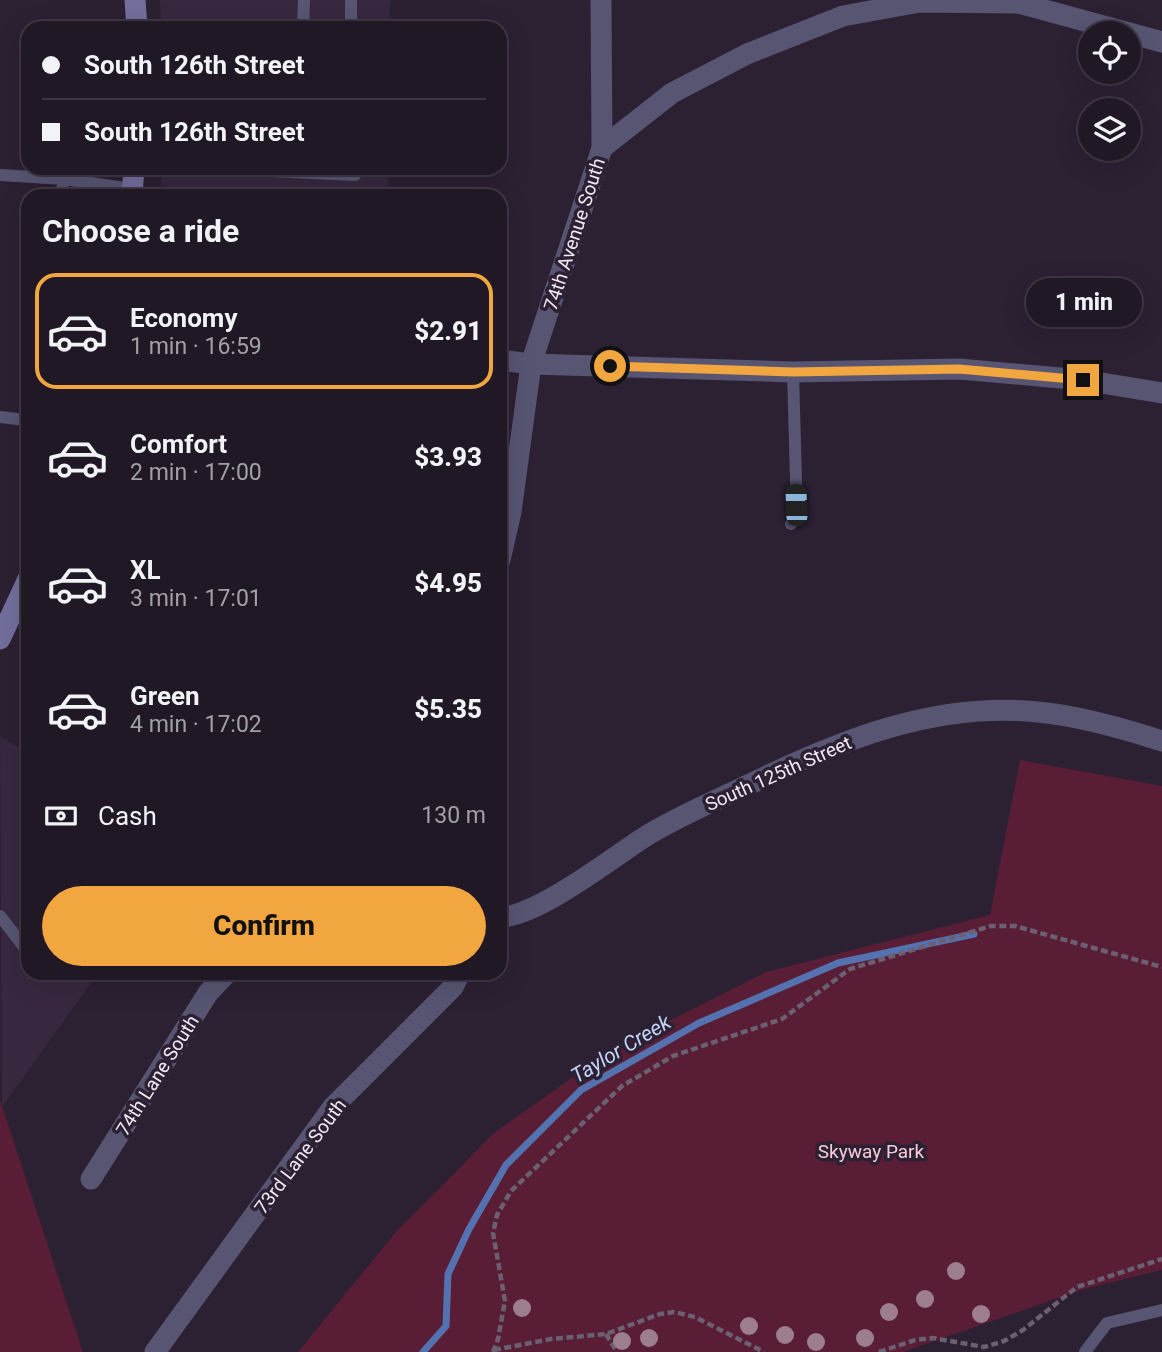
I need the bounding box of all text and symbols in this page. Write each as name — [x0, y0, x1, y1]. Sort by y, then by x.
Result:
map controls — [1078, 21, 1141, 161]
button: locate — [1078, 21, 1141, 84]
text: South 126th Street — [84, 50, 305, 80]
button: layers — [1078, 98, 1141, 161]
text: South 126th Street — [84, 117, 305, 147]
street label: 74th Avenue South — [539, 155, 610, 313]
text: Choose a ride — [42, 212, 239, 250]
callout: 1 min — [1025, 278, 1141, 328]
text: 1 min — [1055, 289, 1113, 316]
icon: car — [46, 300, 109, 363]
text: Economy — [130, 303, 237, 333]
text: $2.91 — [414, 316, 482, 346]
text: 1 min · 16:59 — [130, 333, 262, 360]
route start — [594, 350, 626, 382]
route end — [1067, 364, 1099, 396]
icon: car — [46, 426, 109, 489]
text: Comfort — [130, 429, 227, 459]
text: $3.93 — [414, 442, 482, 472]
text: 2 min · 17:00 — [130, 459, 262, 486]
car — [785, 484, 808, 526]
icon: car — [46, 552, 109, 615]
text: XL — [130, 555, 161, 585]
text: $4.95 — [414, 568, 482, 598]
text: 3 min · 17:01 — [130, 585, 262, 612]
icon: car — [46, 678, 109, 741]
text: Green — [130, 681, 200, 711]
text: $5.35 — [414, 694, 482, 724]
text: 4 min · 17:02 — [130, 711, 262, 738]
street label: South 125th Street — [702, 731, 855, 816]
icon: cash — [42, 797, 80, 835]
text: Cash — [98, 801, 157, 831]
text: 130 m — [421, 802, 486, 829]
button: Confirm — [42, 886, 486, 966]
water label: Taylor Creek — [567, 1010, 676, 1088]
street label: 74th Lane South — [111, 1011, 204, 1140]
street label: 73rd Lane South — [250, 1094, 351, 1218]
park label: Skyway Park — [818, 1140, 925, 1163]

